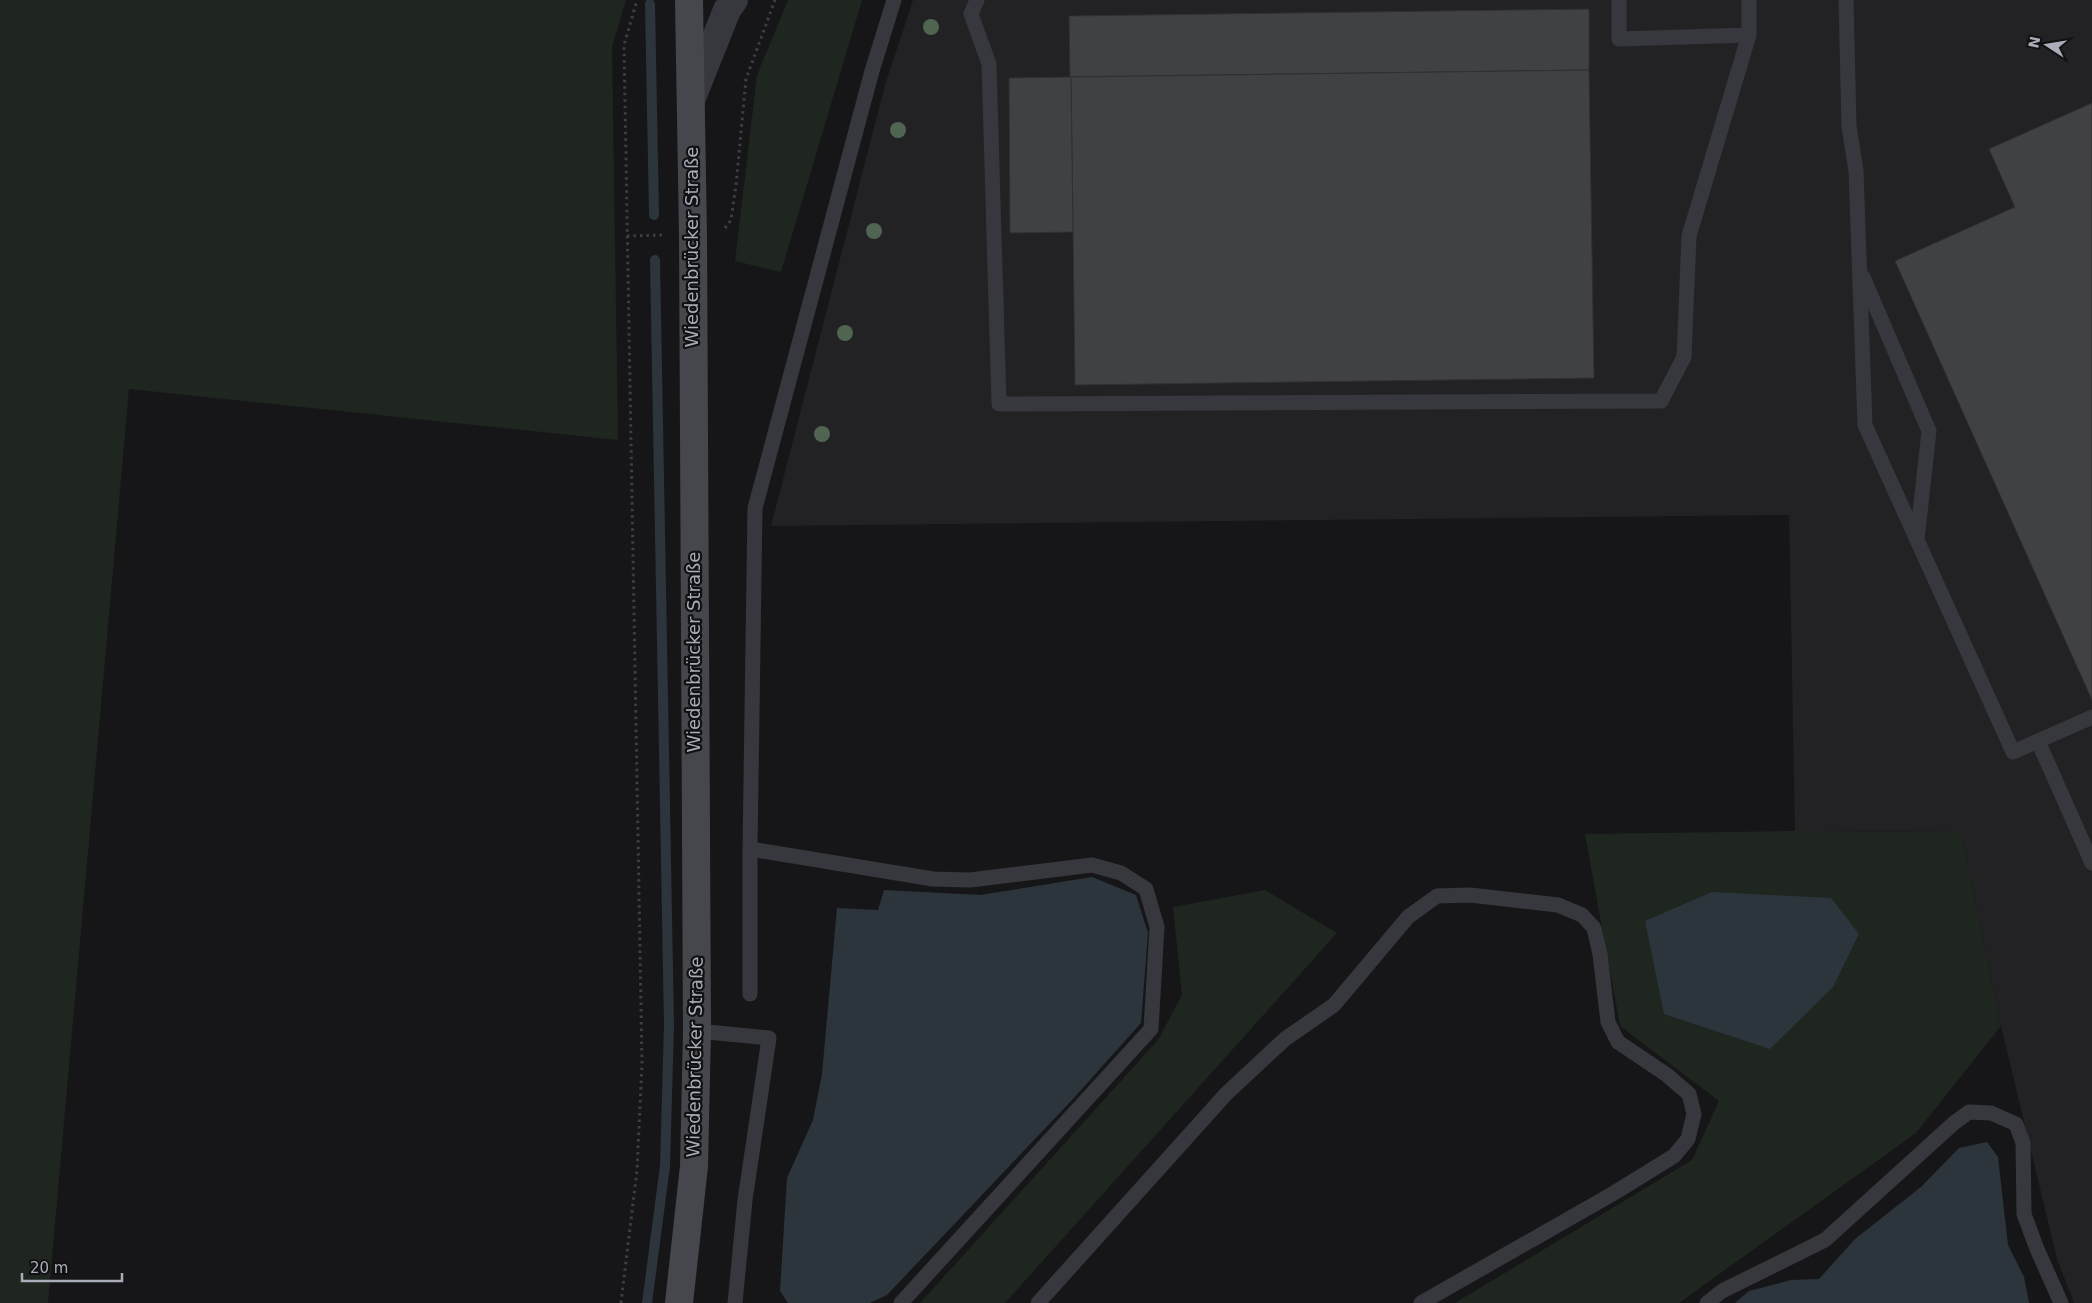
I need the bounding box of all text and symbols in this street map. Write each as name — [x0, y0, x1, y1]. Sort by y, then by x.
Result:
north arrow — [2022, 20, 2072, 70]
text: N — [2025, 35, 2043, 50]
street label: Wiedenbrücker Straße — [681, 147, 702, 347]
street label: Wiedenbrücker Straße — [683, 552, 704, 752]
street label: Wiedenbrücker Straße — [682, 956, 707, 1158]
scale bar — [22, 1250, 122, 1282]
text: 20 m — [30, 1259, 68, 1277]

